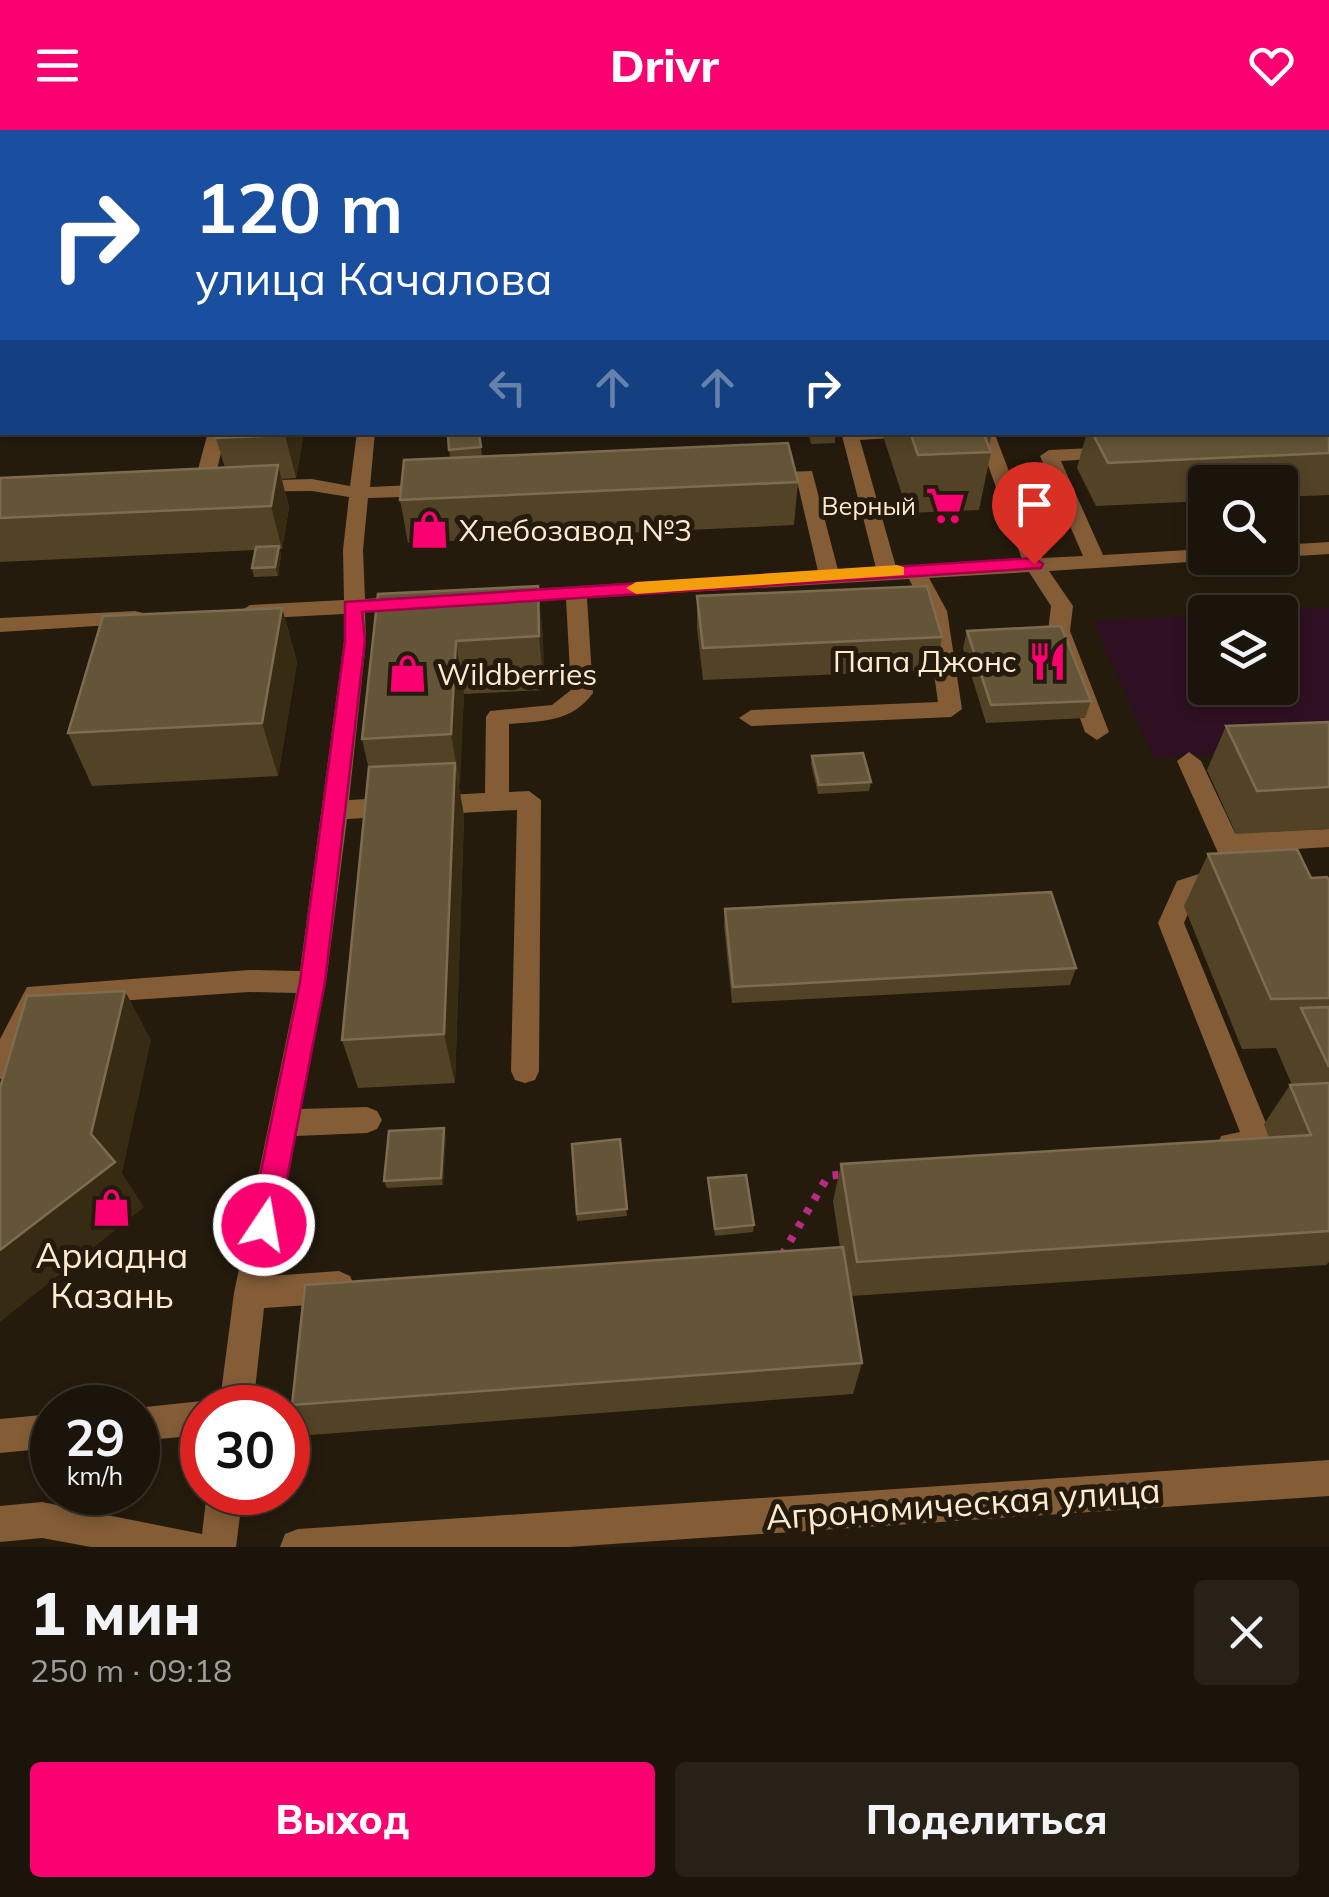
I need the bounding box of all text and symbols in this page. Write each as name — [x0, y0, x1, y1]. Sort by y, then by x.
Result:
text: Drivr — [610, 37, 719, 93]
icon: menu — [30, 38, 85, 93]
icon: heart — [1244, 38, 1299, 93]
text: 120 m — [195, 163, 403, 251]
icon: right — [30, 170, 160, 300]
text: улица Качалова — [195, 250, 553, 306]
icon: left — [480, 360, 535, 415]
icon: ahead — [585, 360, 640, 415]
icon: ahead — [690, 360, 745, 415]
icon: right — [795, 360, 850, 415]
pin — [992, 462, 1077, 565]
map controls — [1188, 465, 1298, 705]
button: search — [1188, 465, 1298, 575]
icon: arrive — [1007, 477, 1062, 532]
supermarket icon: Верный — [925, 484, 967, 526]
place label: Верный — [821, 490, 916, 521]
shop icon: Хлебозавод №3 — [408, 509, 450, 551]
place label: Хлебозавод №3 — [459, 511, 692, 549]
button: layers — [1188, 595, 1298, 705]
restaurant icon: Папа Джонс — [1026, 640, 1068, 682]
place label: Папа Джонс — [833, 642, 1017, 680]
shop icon: Wildberries — [386, 653, 428, 695]
place label: Wildberries — [437, 655, 597, 693]
position arrow — [212, 1173, 316, 1277]
shop icon: Ариадна Казань — [91, 1187, 133, 1229]
place label: Ариадна Казань — [36, 1233, 188, 1317]
speed limit sign: 30 — [180, 1385, 310, 1515]
text: 29 — [65, 1406, 125, 1469]
text: km/h — [67, 1460, 123, 1491]
street label: Агрономическая улица — [764, 1467, 1162, 1539]
text: 1 мин — [30, 1575, 201, 1650]
button: close — [1194, 1580, 1299, 1685]
text: 250 m · 09:18 — [30, 1650, 232, 1690]
button: Выход — [30, 1762, 655, 1877]
button: Поделиться — [675, 1762, 1299, 1877]

